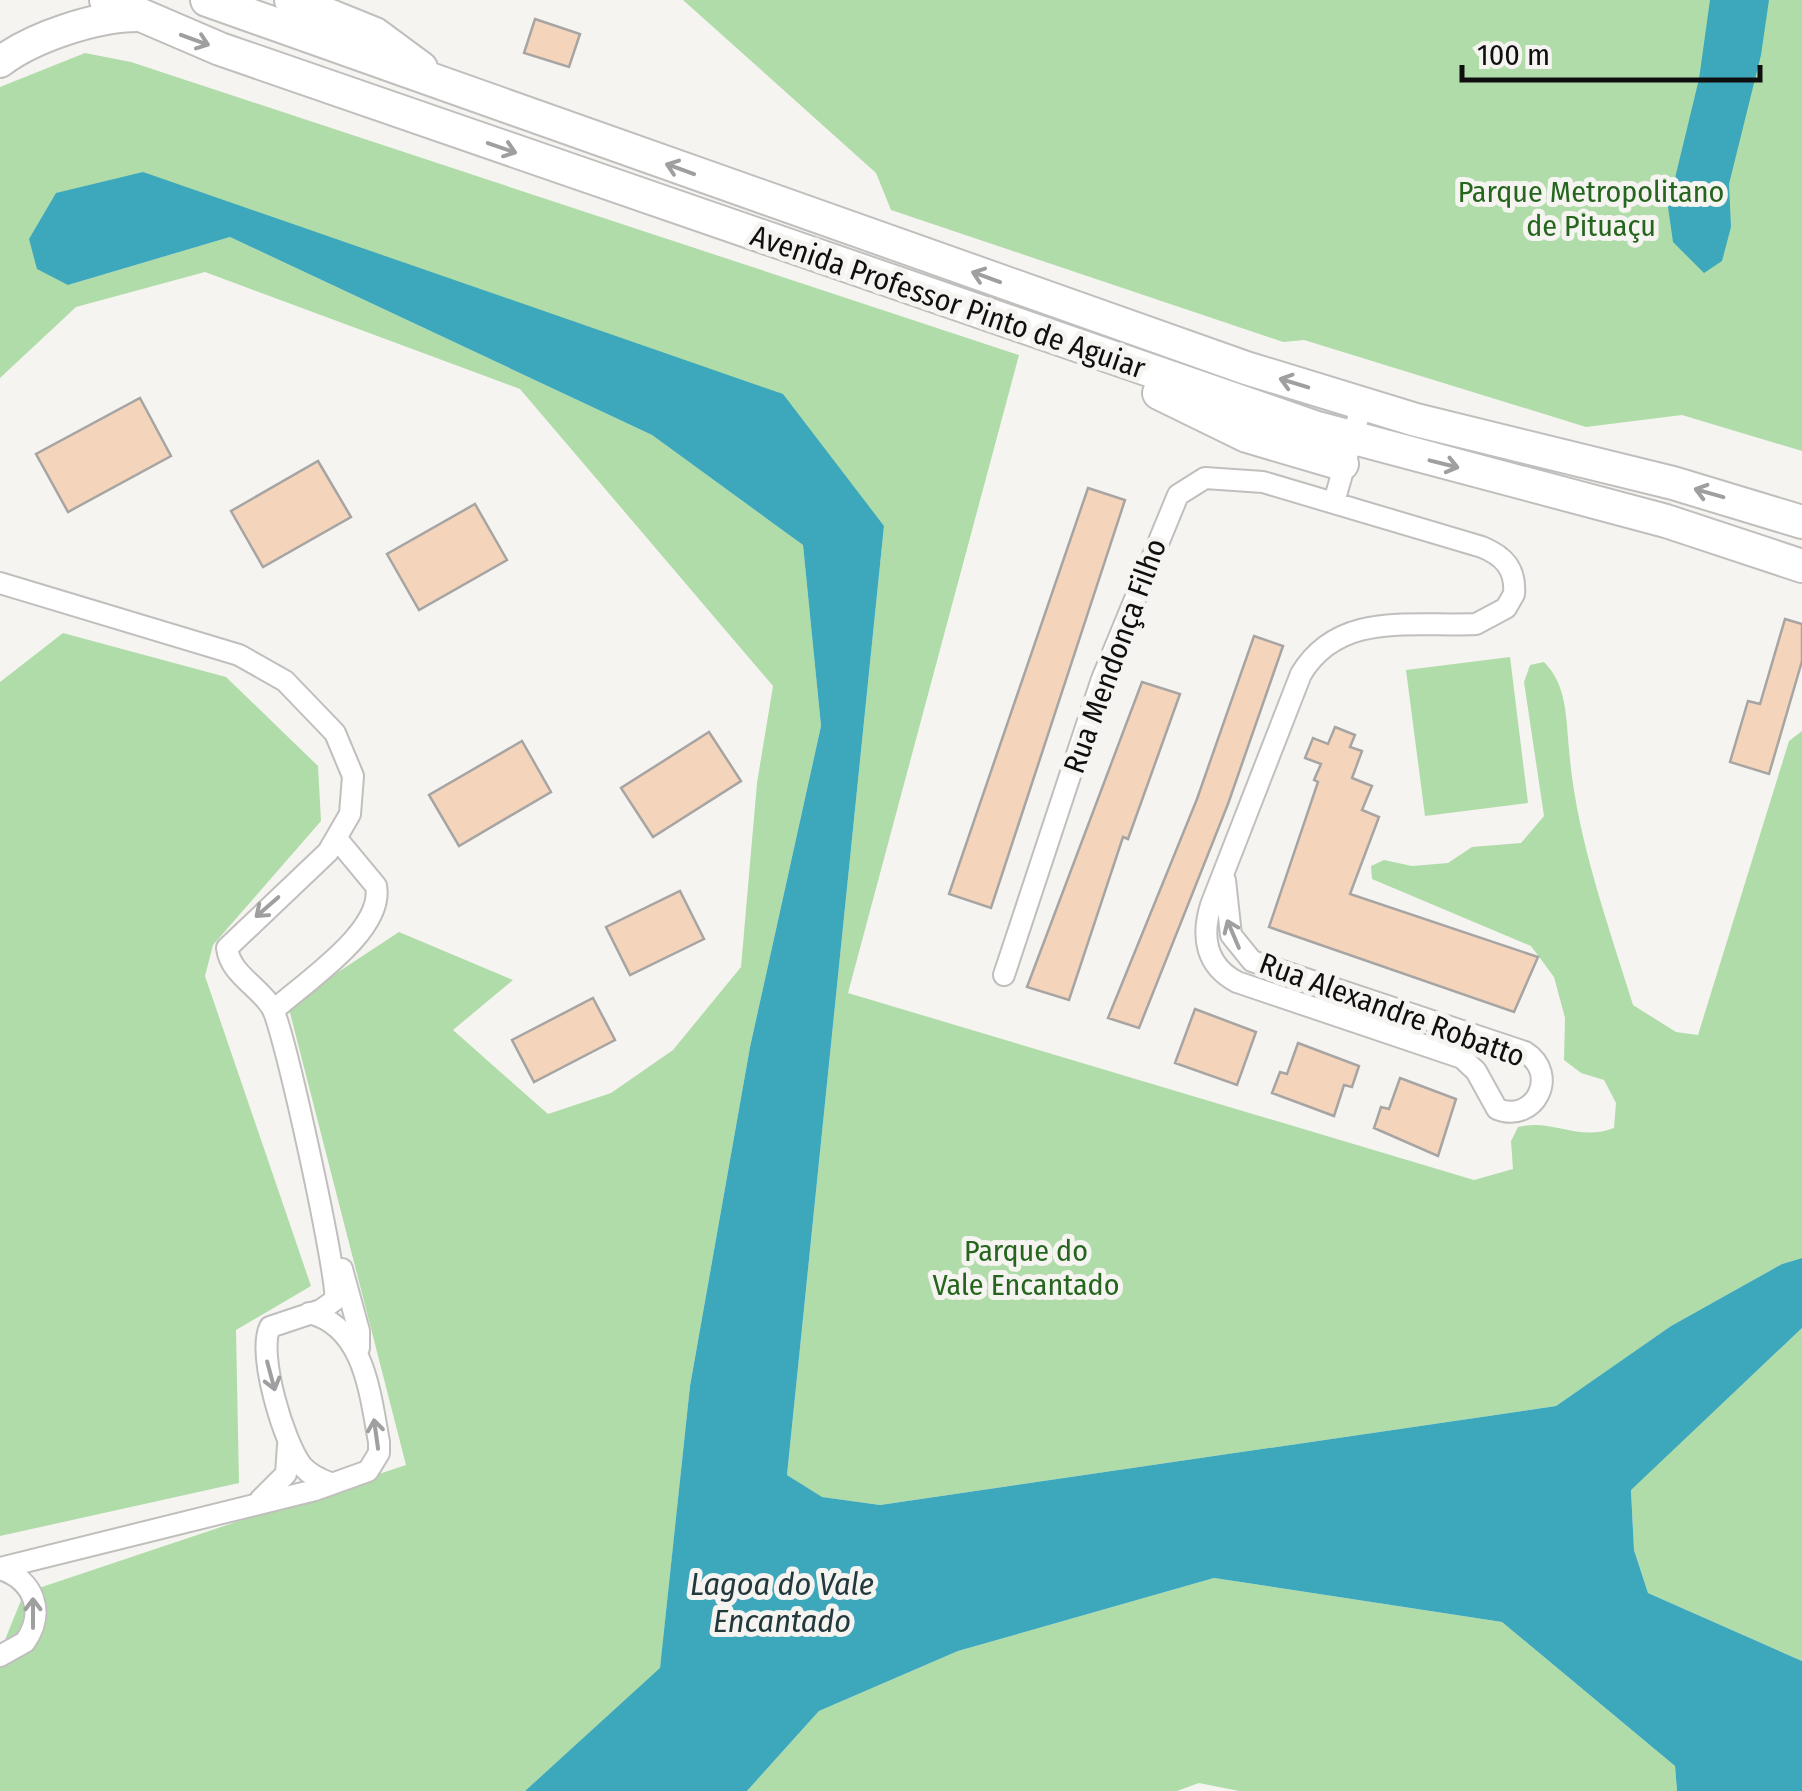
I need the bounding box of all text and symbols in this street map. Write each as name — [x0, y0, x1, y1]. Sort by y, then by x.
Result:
scale bar — [1462, 20, 1760, 82]
one-way arrow — [179, 32, 210, 50]
text: 100 m — [1477, 37, 1550, 73]
one-way arrow — [485, 140, 516, 158]
one-way arrow — [664, 159, 696, 177]
park label: Parque Metropolitano de Pituaçu — [1458, 174, 1724, 244]
street label: Avenida Professor Pinto de Aguiar — [746, 217, 1151, 387]
one-way arrow — [972, 267, 1003, 285]
one-way arrow — [1278, 373, 1310, 391]
one-way arrow — [1428, 456, 1459, 475]
one-way arrow — [1694, 483, 1725, 501]
street label: Rua Mendonça Filho — [1056, 534, 1174, 778]
one-way arrow — [255, 895, 280, 918]
one-way arrow — [1223, 919, 1241, 950]
street label: Rua Alexandre Robatto — [1254, 945, 1530, 1075]
park label: Parque do Vale Encantado — [933, 1233, 1119, 1303]
one-way arrow — [262, 1360, 281, 1391]
one-way arrow — [367, 1418, 385, 1451]
water label: Lagoa do Vale Encantado — [690, 1565, 874, 1640]
one-way arrow — [24, 1597, 42, 1630]

